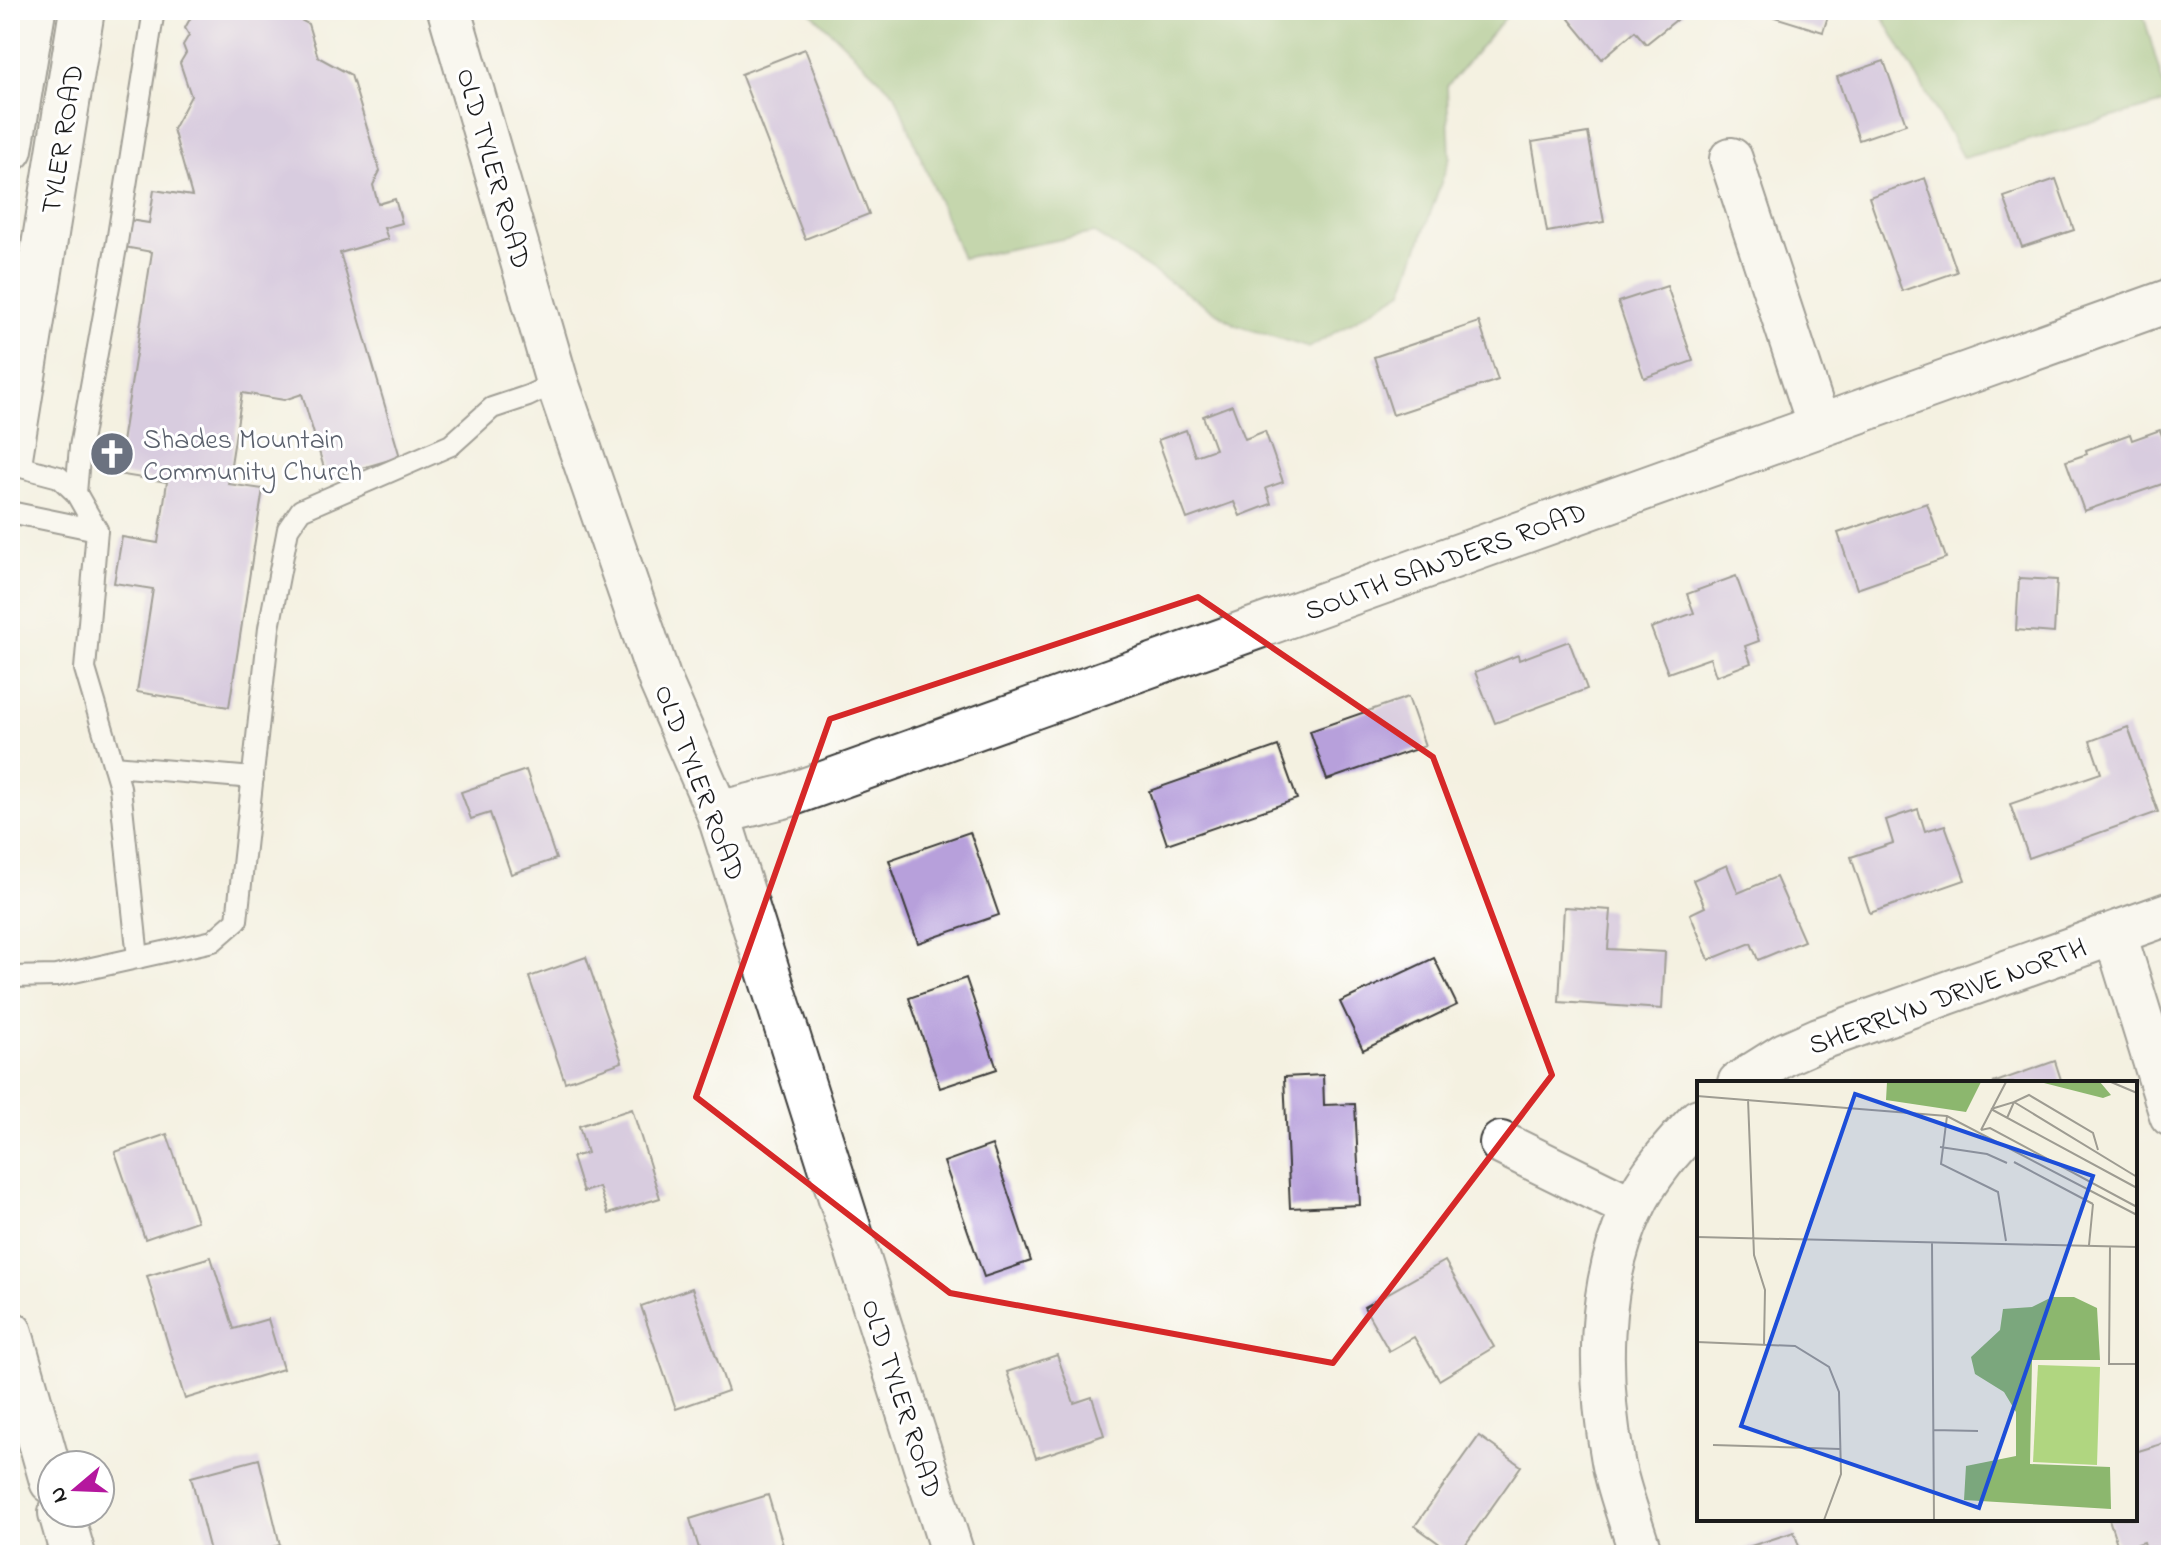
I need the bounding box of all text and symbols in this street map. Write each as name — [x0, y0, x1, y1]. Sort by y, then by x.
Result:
street label: TYLER ROAD — [32, 62, 96, 217]
street label: OLD TYLER ROAD — [443, 64, 540, 274]
place label: Shades Mountain Community Church — [143, 421, 362, 494]
church icon: Shades Mountain Community Church — [88, 430, 136, 478]
street label: SOUTH SANDERS ROAD — [1299, 493, 1593, 633]
street label: OLD TYLER ROAD — [642, 679, 754, 887]
street label: SHERRLYN DRIVE NORTH — [1804, 929, 2093, 1068]
inset map — [1697, 1081, 2137, 1521]
street label: OLD TYLER ROAD — [848, 1294, 951, 1504]
north arrow — [36, 1449, 116, 1529]
text: N — [42, 1482, 77, 1507]

